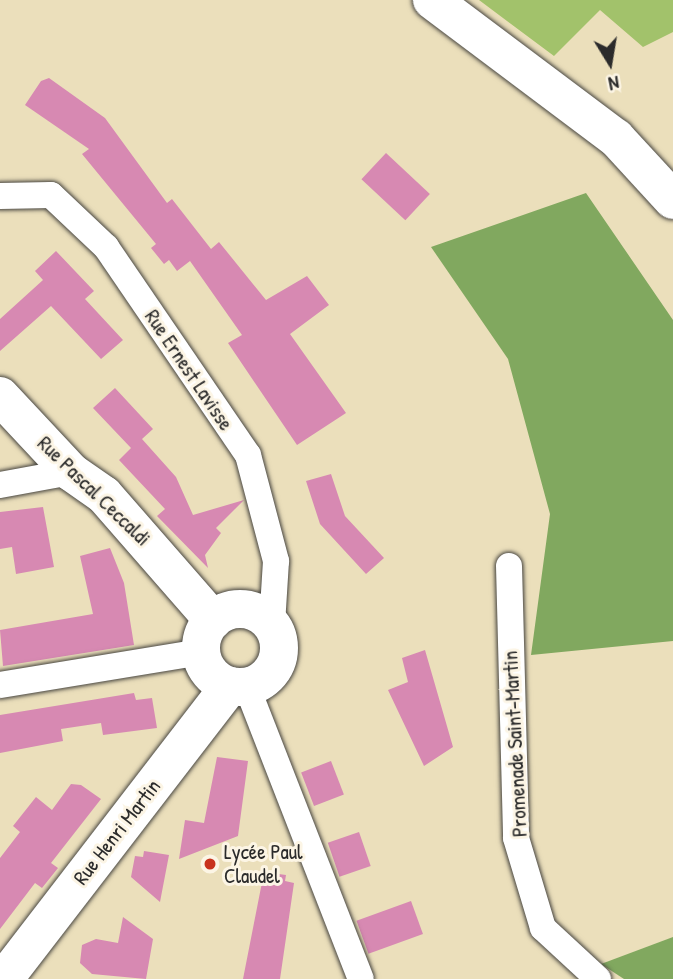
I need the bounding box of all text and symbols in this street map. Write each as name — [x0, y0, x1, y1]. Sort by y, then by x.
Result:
north arrow — [575, 28, 645, 98]
text: N — [607, 70, 621, 97]
street label: Rue Ernest Lavisse — [139, 305, 239, 435]
street label: Rue Pascal Ceccaldi — [32, 431, 156, 551]
street label: Promenade Saint-Martin — [498, 650, 532, 838]
street label: Rue Henri Martin — [68, 774, 166, 890]
place label: Lycée Paul Claudel — [224, 839, 303, 889]
marker: Lycée Paul Claudel — [202, 856, 218, 872]

